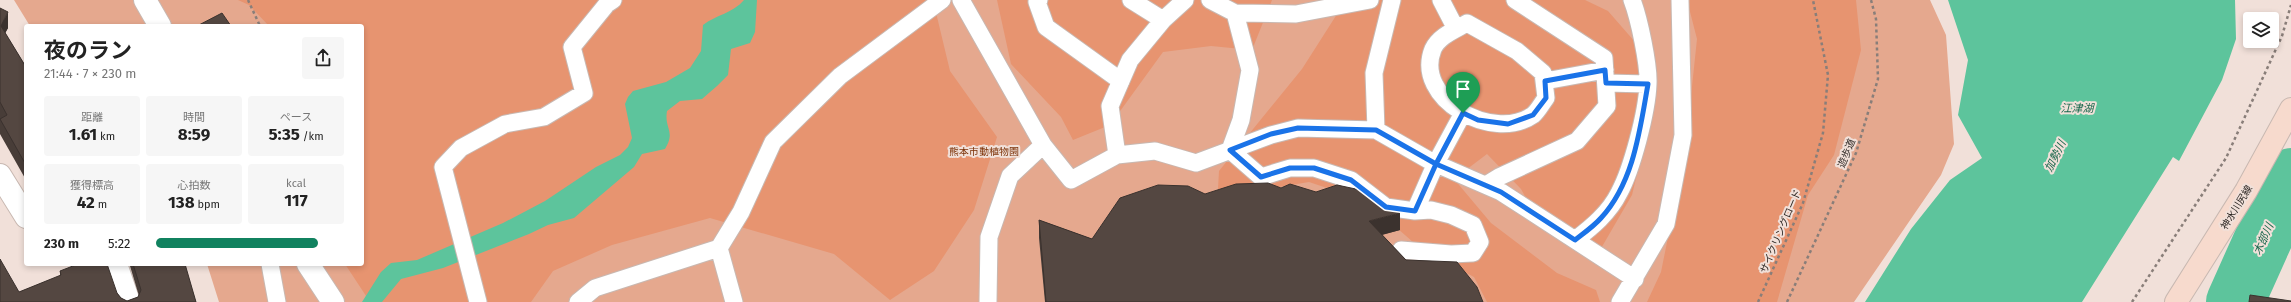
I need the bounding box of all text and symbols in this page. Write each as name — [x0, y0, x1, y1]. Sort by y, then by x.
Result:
map controls — [2243, 12, 2279, 48]
button: layers — [2243, 12, 2279, 48]
text: 夜のラン — [44, 37, 132, 64]
button: share — [302, 37, 344, 79]
text: 21:44 · 7 × 230 m — [44, 66, 137, 81]
pin — [1446, 72, 1480, 113]
icon: arrive — [1452, 78, 1474, 100]
water label: 江津湖 — [2061, 102, 2095, 115]
text: 距離 — [81, 111, 103, 124]
text: 時間 — [183, 111, 205, 124]
text: ペース — [280, 111, 312, 124]
text: 1.61 — [69, 124, 97, 145]
text: 8:59 — [178, 124, 210, 145]
text: 5:35 — [268, 124, 300, 145]
text: km — [97, 130, 115, 143]
text: /km — [300, 130, 324, 143]
street label: 遊歩道 — [1836, 137, 1858, 170]
water label: 加勢川 — [2042, 138, 2069, 174]
park label: 熊本市動植物園 — [949, 146, 1019, 158]
text: kcal — [286, 177, 306, 190]
text: 獲得標高 — [70, 179, 114, 192]
text: 心拍数 — [178, 179, 211, 192]
street label: 神水川尻線 — [2219, 183, 2255, 232]
street label: サイクリングロード — [1758, 188, 1804, 275]
text: 117 — [284, 190, 308, 211]
text: 42 — [77, 192, 95, 213]
text: 138 — [168, 192, 195, 213]
text: m — [95, 198, 107, 211]
text: bpm — [195, 198, 220, 211]
water label: 木部川 — [2251, 221, 2277, 257]
text: 230 m — [44, 236, 79, 251]
text: 5:22 — [108, 236, 131, 251]

